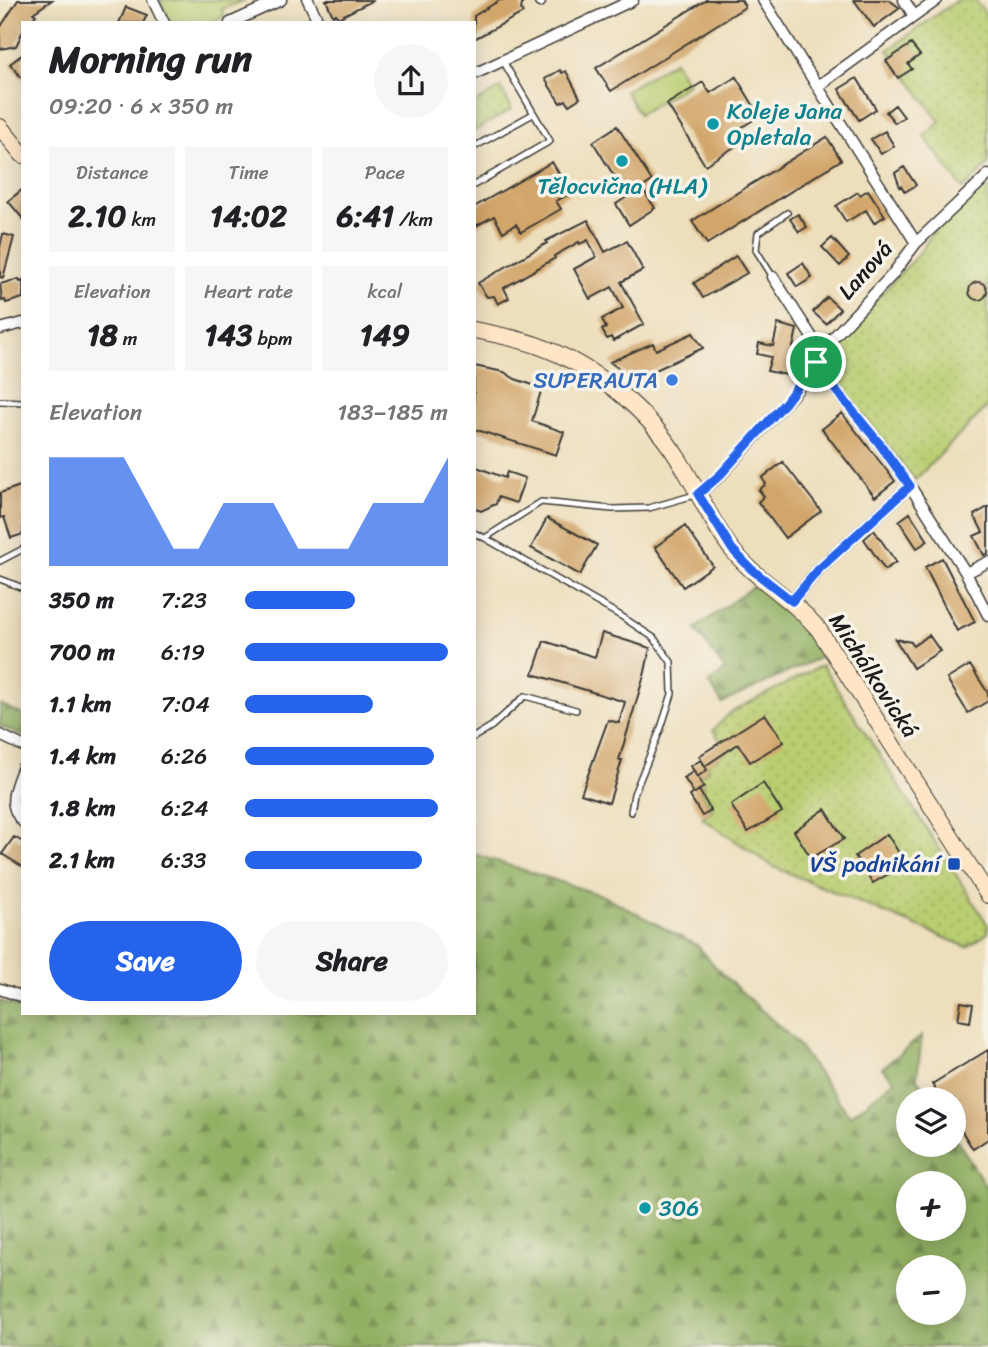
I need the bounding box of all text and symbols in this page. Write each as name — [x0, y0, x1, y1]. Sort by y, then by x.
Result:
text: Morning run — [49, 26, 252, 93]
button: share — [374, 44, 448, 118]
text: 09:20 · 6 × 350 m — [49, 86, 233, 127]
place label: Koleje Jana Opletala — [727, 91, 842, 158]
marker: Koleje Jana Opletala — [705, 116, 721, 132]
marker: Tělocvična (HLA) — [614, 153, 630, 169]
text: Distance — [76, 156, 148, 189]
text: Time — [228, 156, 269, 189]
text: Pace — [365, 156, 405, 189]
place label: Tělocvična (HLA) — [538, 166, 708, 207]
text: 2.10 — [68, 189, 126, 243]
text: 14:02 — [210, 189, 287, 243]
text: 6:41 — [336, 189, 394, 243]
text: km — [126, 203, 156, 236]
text: /km — [394, 203, 433, 236]
street label: Lanová — [827, 231, 903, 310]
text: Elevation — [74, 275, 151, 308]
text: Heart rate — [204, 275, 293, 308]
text: kcal — [368, 275, 402, 308]
text: 18 — [87, 308, 118, 362]
text: 143 — [204, 308, 253, 362]
text: 149 — [360, 308, 410, 362]
text: m — [118, 322, 137, 355]
text: bpm — [253, 322, 293, 355]
pin — [786, 332, 846, 392]
icon: arrive — [797, 343, 835, 381]
place label: SUPERAUTA — [533, 360, 658, 401]
marker: SUPERAUTA — [664, 372, 680, 388]
text: Elevation — [49, 392, 142, 433]
text: 183–185 m — [337, 392, 448, 433]
text: 350 m — [49, 580, 114, 621]
text: 7:23 — [161, 580, 207, 621]
street label: Michálkovická — [817, 604, 930, 746]
text: 700 m — [49, 632, 115, 673]
text: 6:19 — [161, 632, 205, 673]
text: 1.1 km — [49, 684, 112, 725]
text: 7:04 — [161, 684, 210, 725]
text: 1.4 km — [49, 736, 116, 777]
text: 6:26 — [161, 736, 207, 777]
text: 1.8 km — [49, 788, 116, 829]
text: 6:24 — [161, 788, 209, 829]
text: 2.1 km — [49, 840, 115, 881]
text: 6:33 — [161, 840, 206, 881]
place label: VŠ podnikání — [810, 844, 943, 885]
marker: VŠ podnikání — [946, 856, 962, 872]
button: Save — [49, 921, 242, 1001]
button: Share — [256, 921, 448, 1001]
map controls — [896, 1087, 966, 1325]
button: layers — [896, 1087, 966, 1157]
button: + — [896, 1171, 966, 1241]
place label: 306 — [659, 1188, 699, 1229]
marker: 306 — [637, 1200, 653, 1216]
button: − — [896, 1255, 966, 1325]

